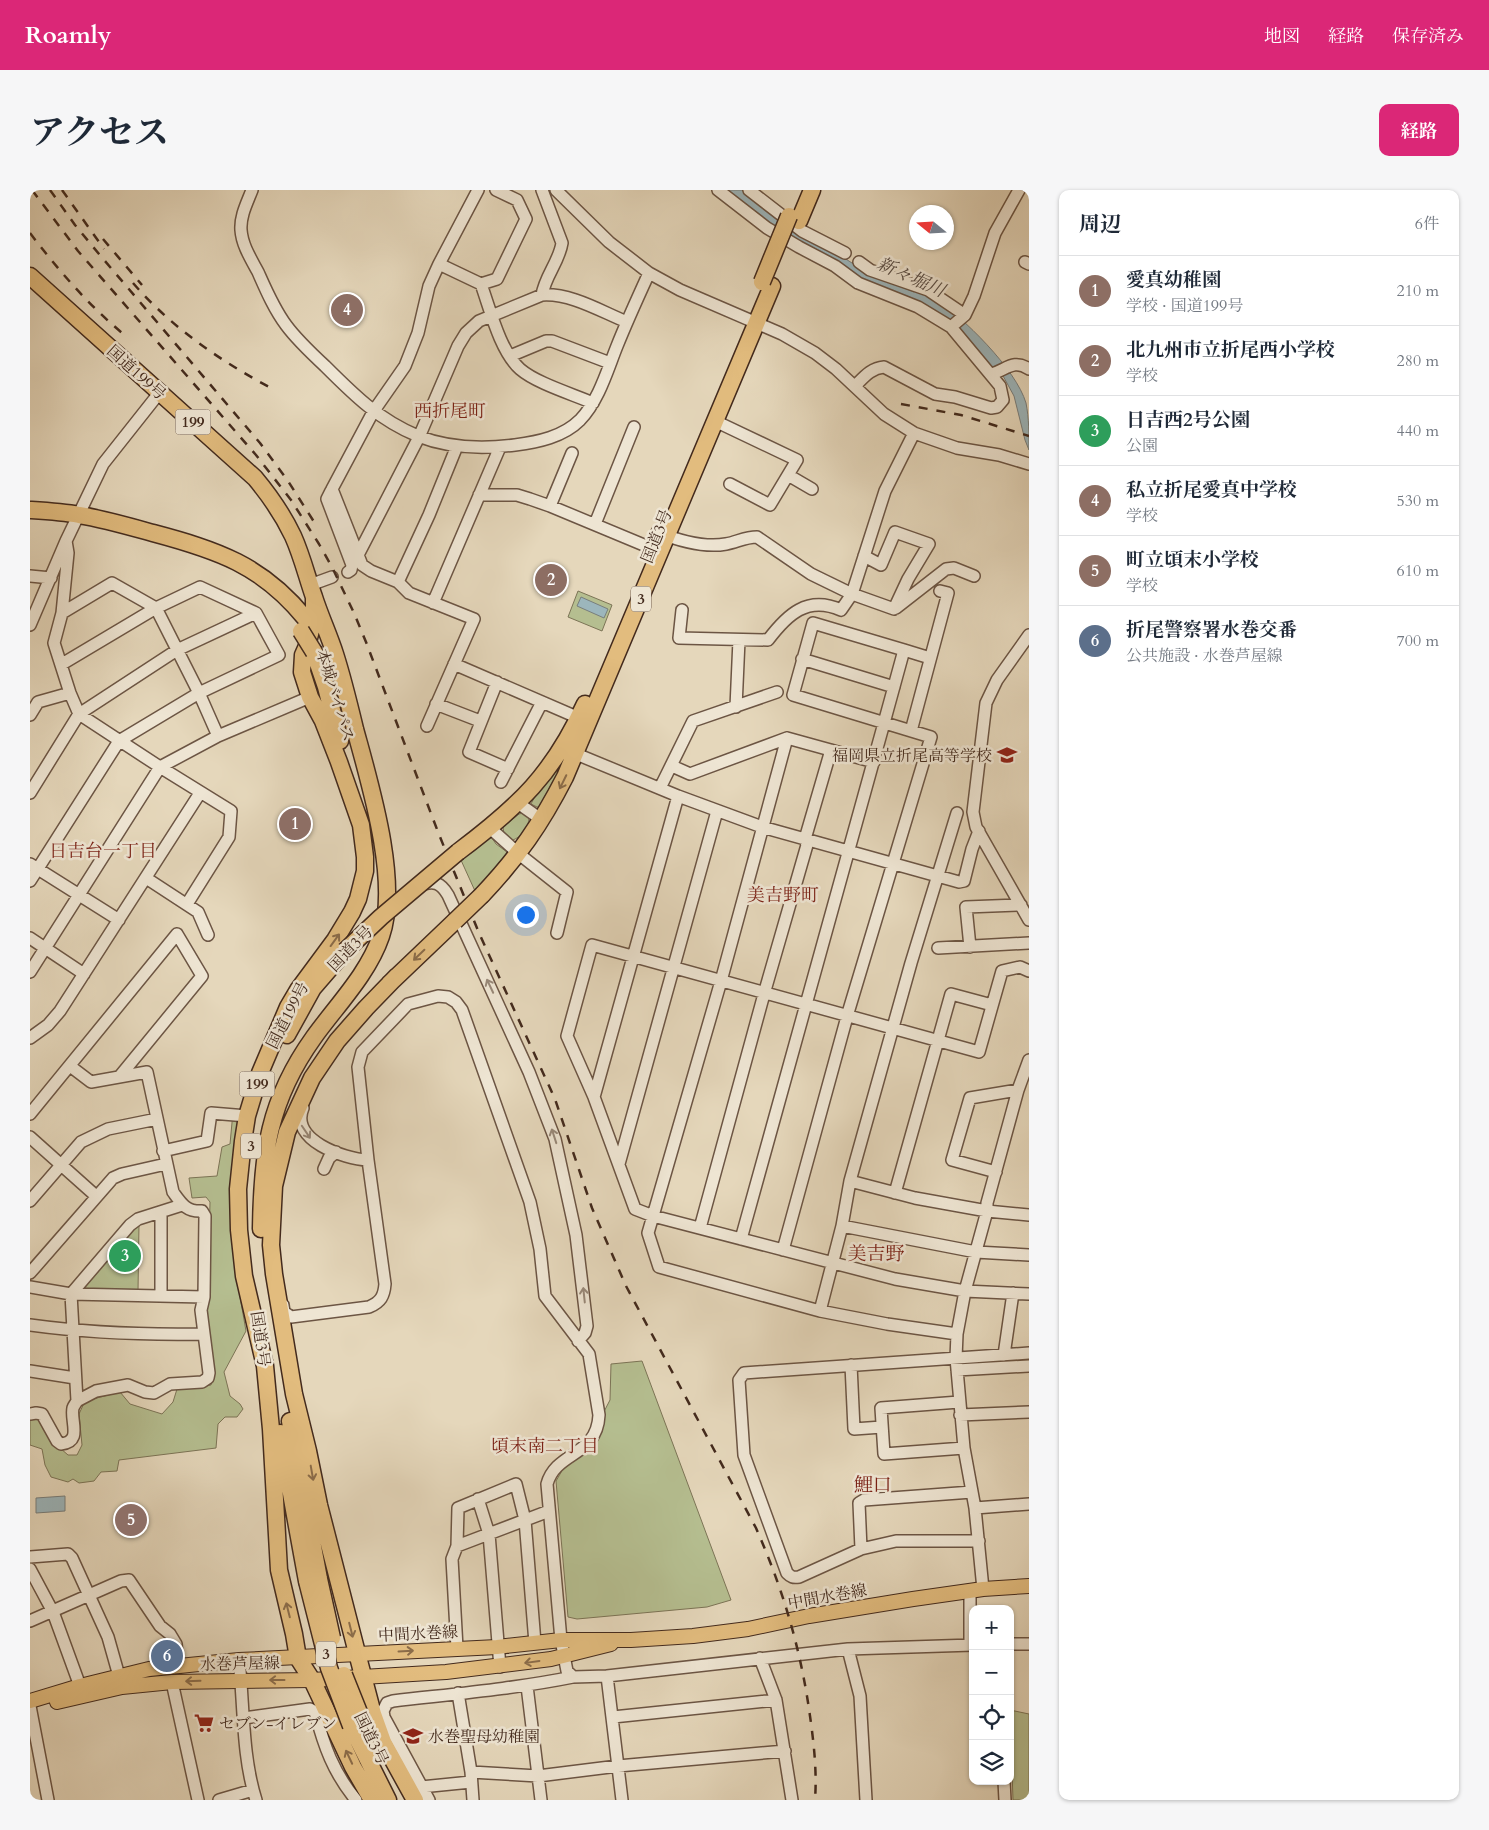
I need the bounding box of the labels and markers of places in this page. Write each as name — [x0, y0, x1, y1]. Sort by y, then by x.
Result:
pin: 4 — [331, 291, 363, 329]
pin: 2 — [535, 561, 567, 599]
school or university icon: 福岡県立折尾高等学校 — [996, 744, 1018, 766]
place label: 福岡県立折尾高等学校 — [832, 745, 992, 767]
pin: 1 — [279, 805, 311, 843]
pin: 3 — [109, 1237, 141, 1275]
pin: 5 — [115, 1501, 147, 1539]
pin: 6 — [151, 1637, 183, 1675]
supermarket icon: セブン-イレブン — [193, 1712, 215, 1734]
place label: セブン-イレブン — [219, 1713, 337, 1735]
school or university icon: 水巻聖母幼稚園 — [402, 1725, 424, 1747]
place label: 水巻聖母幼稚園 — [428, 1726, 540, 1748]

